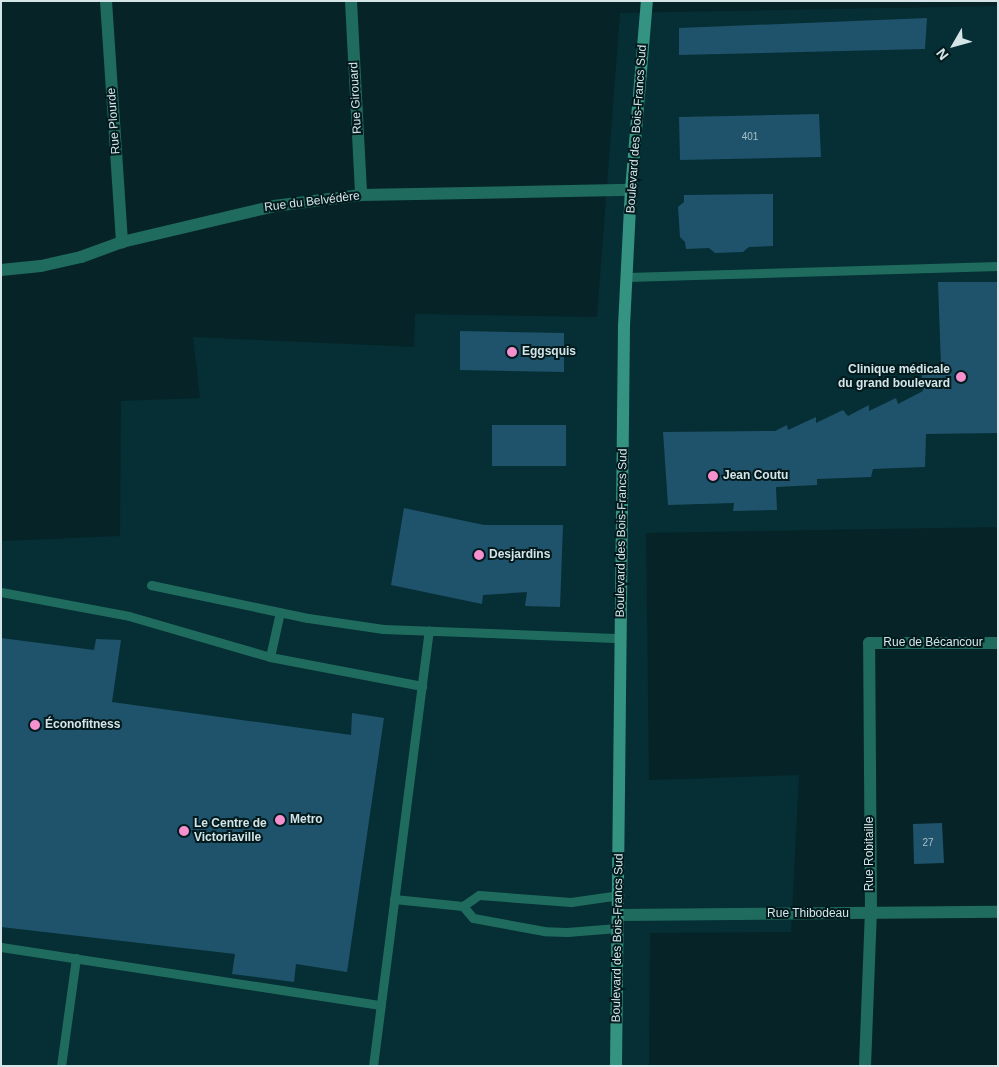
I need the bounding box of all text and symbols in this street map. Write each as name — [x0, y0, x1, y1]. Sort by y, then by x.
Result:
north arrow — [929, 20, 979, 70]
street label: Boulevard des Bois-Francs Sud — [624, 44, 650, 214]
text: N — [933, 45, 952, 63]
street label: Rue Girouard — [347, 62, 365, 134]
street label: Rue Plourde — [104, 87, 124, 155]
house number: 401 — [742, 131, 758, 143]
street label: Rue du Belvédère — [263, 189, 361, 215]
place label: Eggsquis — [522, 345, 576, 359]
marker: Eggsquis — [506, 346, 518, 358]
place label: Clinique médicale du grand boulevard — [838, 363, 950, 391]
marker: Clinique médicale du grand boulevard — [954, 370, 968, 384]
street label: Boulevard des Bois-Francs Sud — [613, 449, 631, 617]
place label: Jean Coutu — [723, 469, 788, 483]
marker: Jean Coutu — [707, 470, 719, 482]
place label: Desjardins — [489, 548, 550, 562]
marker: Desjardins — [473, 549, 485, 561]
street label: Rue de Bécancour — [883, 636, 983, 650]
place label: Éconofitness — [45, 718, 120, 732]
marker: Éconofitness — [29, 719, 41, 731]
place label: Metro — [290, 813, 323, 827]
marker: Metro — [274, 814, 286, 826]
place label: Le Centre de Victoriaville — [194, 817, 267, 845]
street label: Rue Robitaille — [863, 817, 877, 891]
marker: Le Centre de Victoriaville — [178, 825, 190, 837]
house number: 27 — [922, 837, 934, 849]
street label: Boulevard des Bois-Francs Sud — [609, 854, 627, 1022]
street label: Rue Thibodeau — [767, 907, 849, 921]

